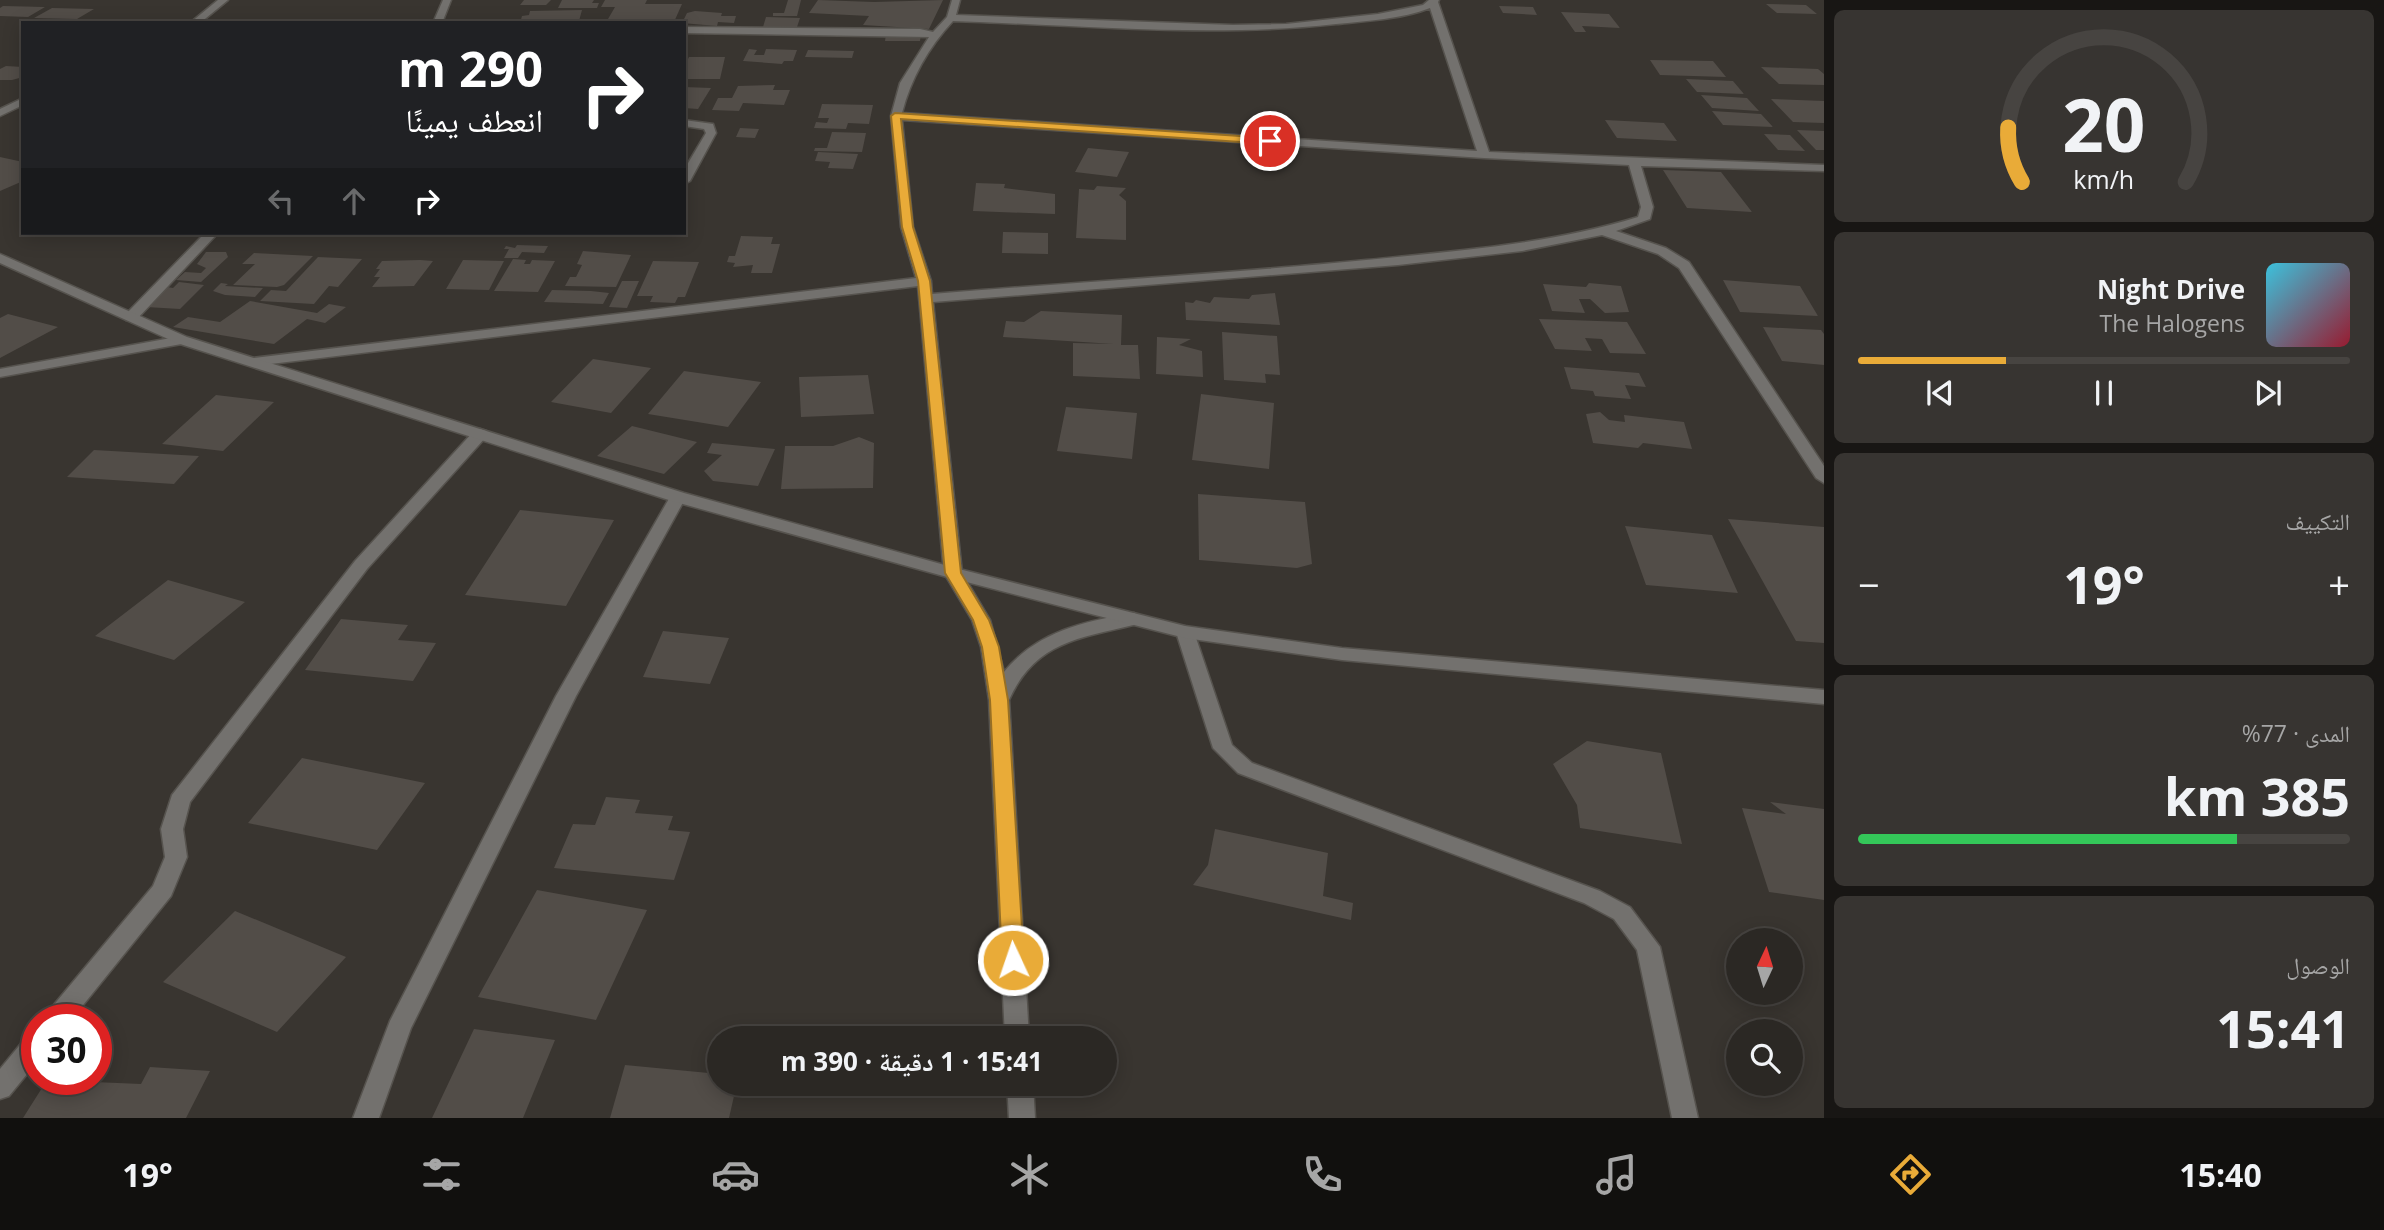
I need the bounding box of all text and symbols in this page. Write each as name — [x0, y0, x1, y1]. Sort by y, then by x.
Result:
text: 290 m — [398, 35, 543, 101]
icon: right — [567, 49, 658, 140]
text: 20 — [2062, 74, 2146, 173]
text: انعطف يمينًا — [406, 98, 543, 141]
pin — [1240, 111, 1300, 171]
icon: arrive — [1251, 122, 1289, 160]
text: km/h — [2074, 162, 2134, 196]
icon: left — [262, 182, 300, 220]
icon: ahead — [335, 182, 373, 220]
icon: right — [408, 182, 446, 220]
text: Night Drive — [2097, 271, 2245, 307]
text: The Halogens — [2099, 307, 2245, 339]
icon: previous — [1921, 374, 1959, 412]
icon: pause — [2085, 374, 2123, 412]
icon: next — [2249, 374, 2287, 412]
text: التكييف — [2285, 505, 2350, 537]
text: 19° — [2063, 548, 2145, 619]
text: − — [1858, 558, 1880, 610]
text: + — [2328, 558, 2350, 610]
text: المدى · 77% — [2242, 717, 2350, 749]
text: 385 km — [2164, 760, 2350, 831]
position arrow — [976, 923, 1050, 997]
north arrow — [1726, 928, 1802, 1004]
map controls — [1726, 928, 1803, 1096]
text: الوصول — [2286, 949, 2350, 981]
text: 15:41 — [2216, 992, 2350, 1063]
speed limit sign: 30 — [21, 1004, 112, 1095]
button: search — [1726, 1019, 1803, 1096]
text: 15:41 · 1 دقيقة · 390 m — [781, 1043, 1043, 1079]
icon: filters — [417, 1150, 466, 1199]
icon: car — [711, 1150, 760, 1199]
icon: climate — [1005, 1150, 1054, 1199]
icon: phone — [1298, 1150, 1347, 1199]
icon: music — [1592, 1150, 1641, 1199]
icon: directions — [1886, 1150, 1935, 1199]
text: 19° — [122, 1153, 173, 1196]
text: 15:40 — [2179, 1153, 2262, 1196]

